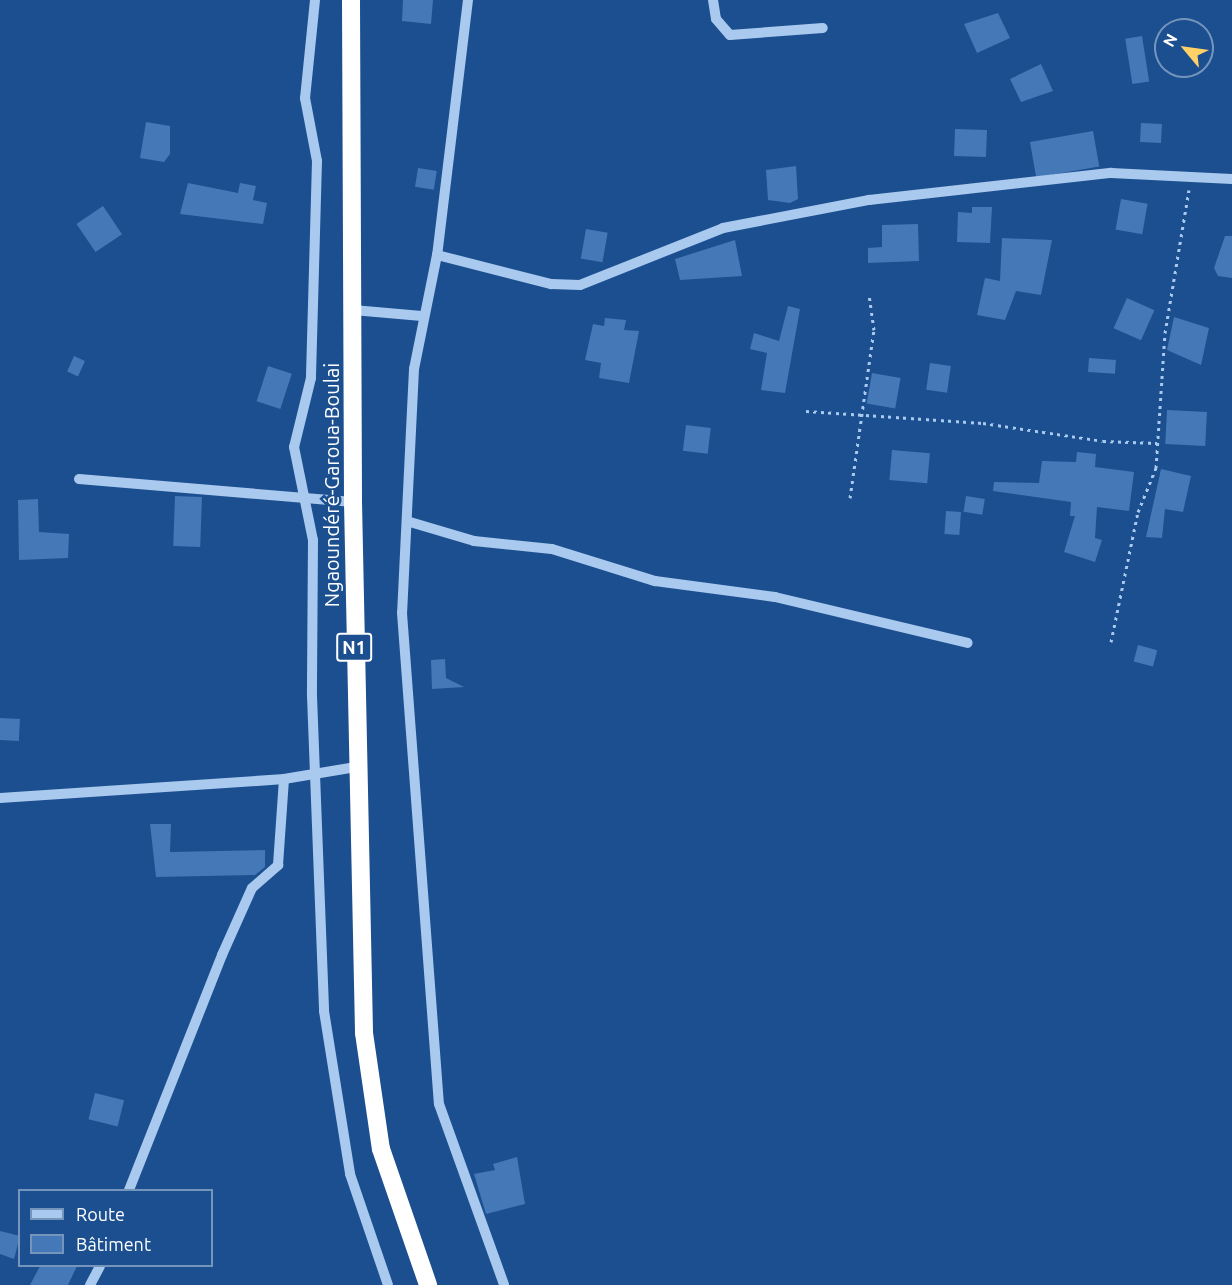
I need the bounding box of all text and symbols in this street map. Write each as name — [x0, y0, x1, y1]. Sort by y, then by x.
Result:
north arrow — [1154, 18, 1214, 78]
text: N — [1159, 31, 1181, 50]
street label: Ngaoundéré-Garoua-Boulai — [319, 363, 343, 607]
road number: N1 — [336, 632, 372, 662]
legend — [18, 1189, 213, 1267]
text: Route — [76, 1204, 125, 1224]
text: Bâtiment — [76, 1234, 151, 1254]

